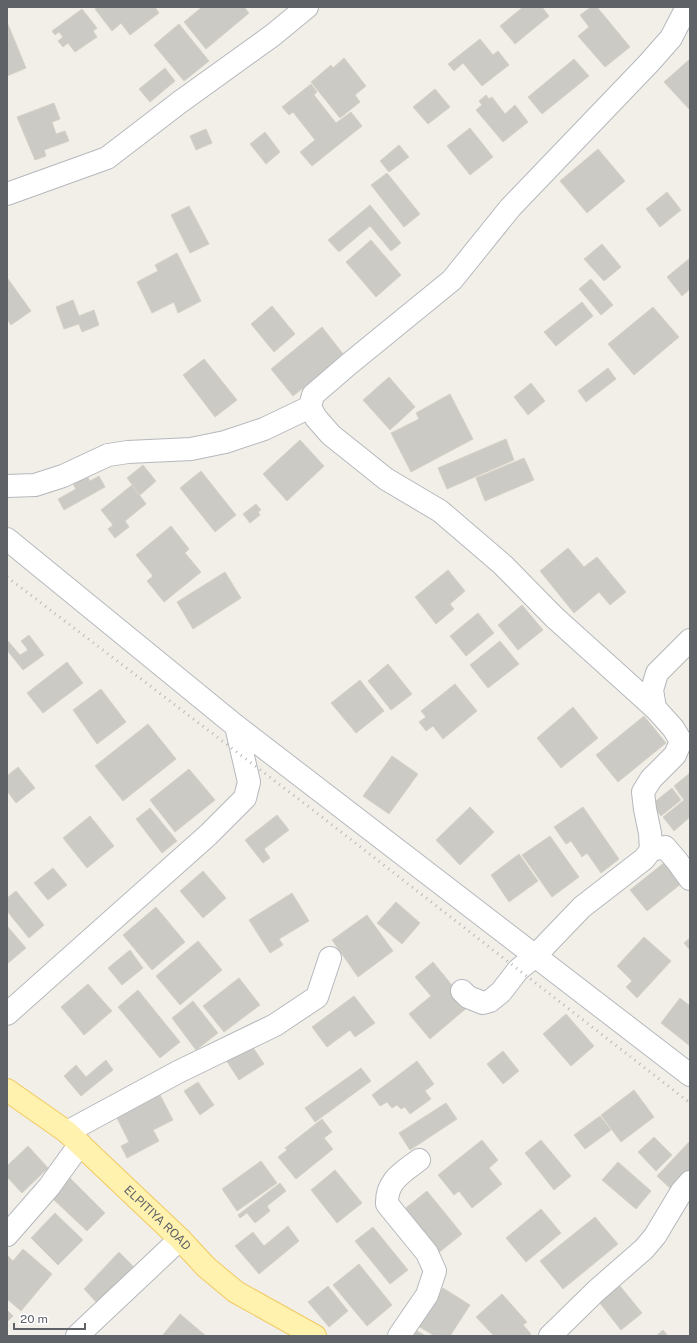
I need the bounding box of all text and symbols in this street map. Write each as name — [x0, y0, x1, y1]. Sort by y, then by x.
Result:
street label: ELPITIYA ROAD — [121, 1183, 194, 1253]
scale bar — [14, 1305, 85, 1331]
text: 20 m — [20, 1312, 48, 1326]

